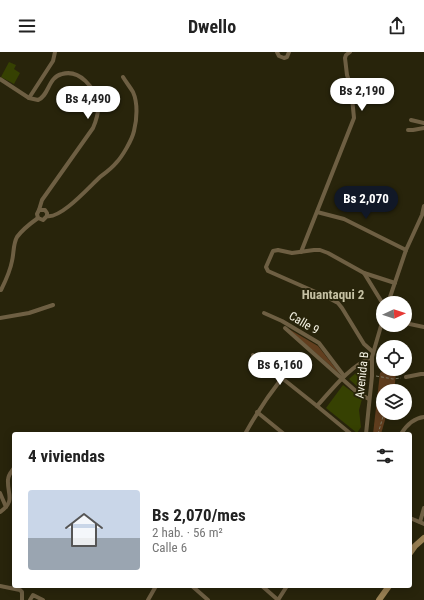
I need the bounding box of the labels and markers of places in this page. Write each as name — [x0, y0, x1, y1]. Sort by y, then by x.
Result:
pin: Bs 2,190 — [321, 78, 403, 112]
pin: Bs 4,490 — [47, 86, 129, 120]
pin: Bs 2,070 — [325, 186, 407, 220]
pin: Bs 6,160 — [239, 352, 321, 386]

